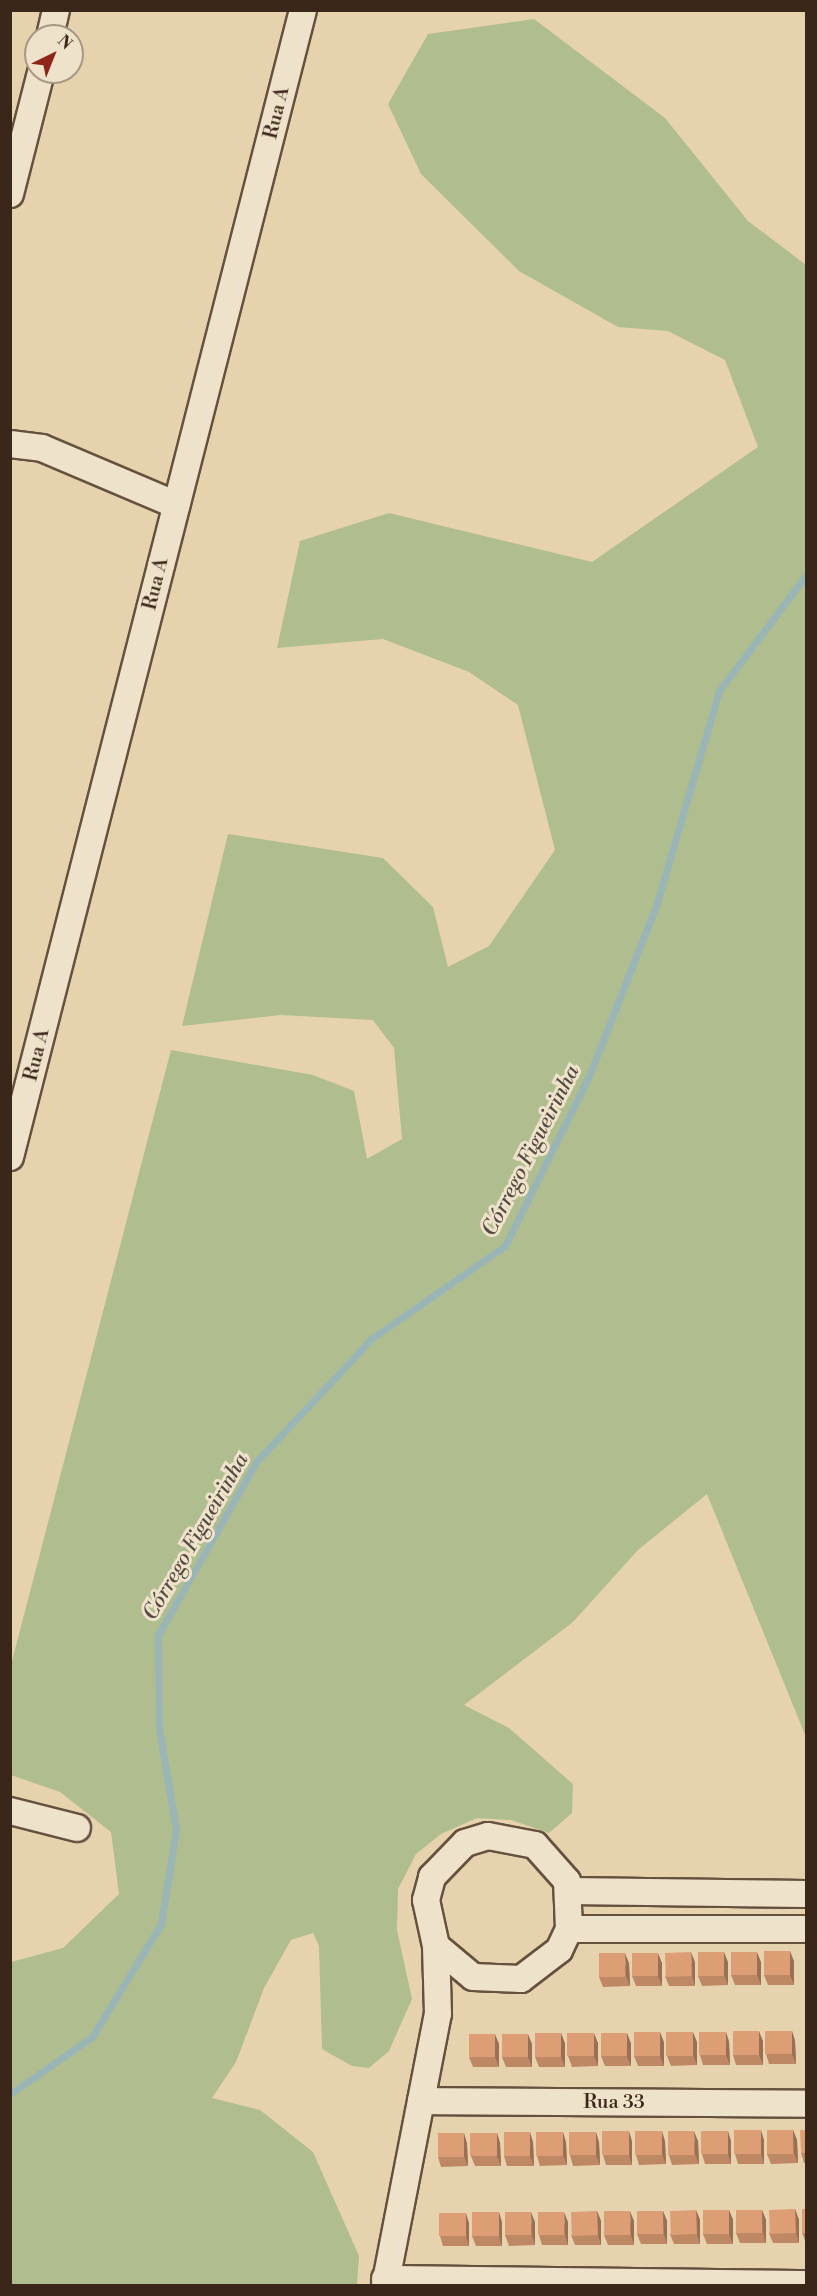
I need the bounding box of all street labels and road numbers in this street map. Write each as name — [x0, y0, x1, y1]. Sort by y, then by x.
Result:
street label: Rua A — [259, 84, 295, 142]
street label: Rua A — [138, 555, 174, 613]
street label: Rua A — [19, 1026, 55, 1084]
street label: Rua 33 — [583, 2090, 645, 2114]

